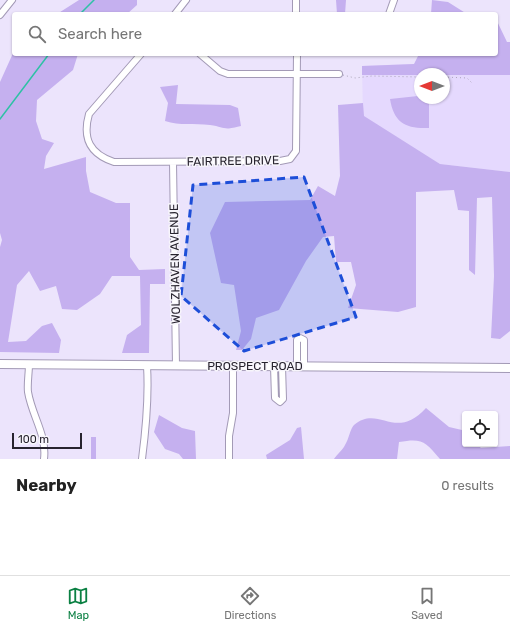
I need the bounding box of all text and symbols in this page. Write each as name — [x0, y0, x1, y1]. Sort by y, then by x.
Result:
search box — [12, 12, 498, 56]
icon: search — [26, 23, 48, 45]
text: Search here — [58, 25, 142, 43]
north arrow — [414, 68, 450, 104]
street label: FAIRTREE DRIVE — [187, 153, 279, 169]
street label: WOLZHAVEN AVENUE — [167, 204, 183, 324]
street label: PROSPECT ROAD — [207, 359, 303, 373]
map controls — [462, 411, 498, 447]
button: locate — [462, 411, 498, 447]
scale bar — [12, 431, 82, 450]
text: 100 m — [18, 433, 49, 446]
text: Nearby — [16, 475, 77, 495]
text: 0 results — [441, 478, 494, 493]
tab: Map — [67, 585, 89, 622]
tab: Directions — [224, 585, 276, 622]
tab: Saved — [411, 585, 443, 622]

